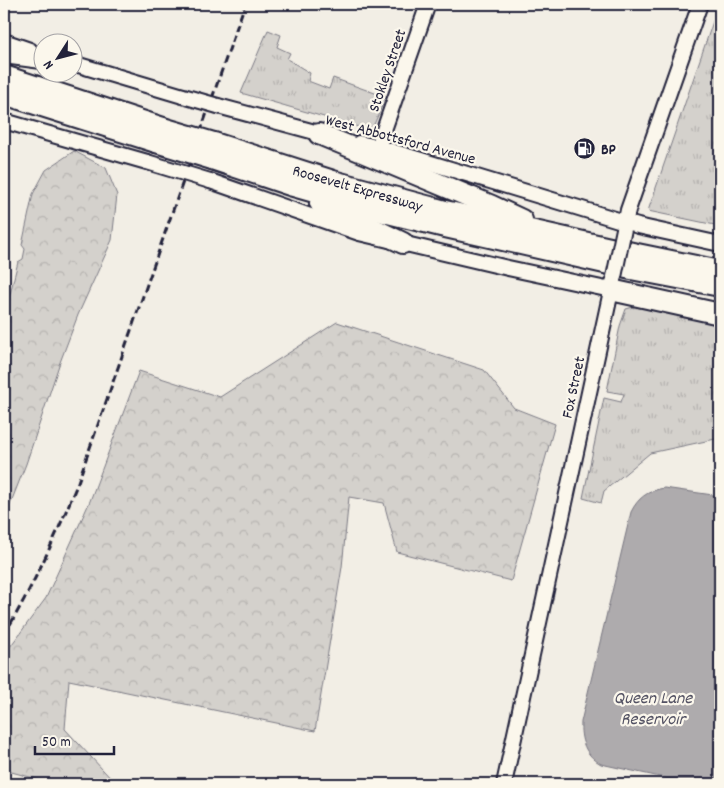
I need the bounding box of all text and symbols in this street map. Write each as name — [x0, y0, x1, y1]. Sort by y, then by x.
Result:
street label: Stokley Street — [363, 26, 413, 115]
north arrow — [32, 32, 82, 82]
text: N — [39, 56, 59, 73]
street label: West Abbottsford Avenue — [323, 109, 478, 172]
fuel station icon: BP — [573, 136, 597, 160]
place label: BP — [601, 139, 617, 162]
street label: Roosevelt Expressway — [290, 160, 425, 219]
street label: Fox Street — [557, 354, 592, 421]
water label: Queen Lane Reservoir — [614, 687, 693, 733]
scale bar — [35, 723, 114, 755]
text: 50 m — [42, 732, 71, 754]

